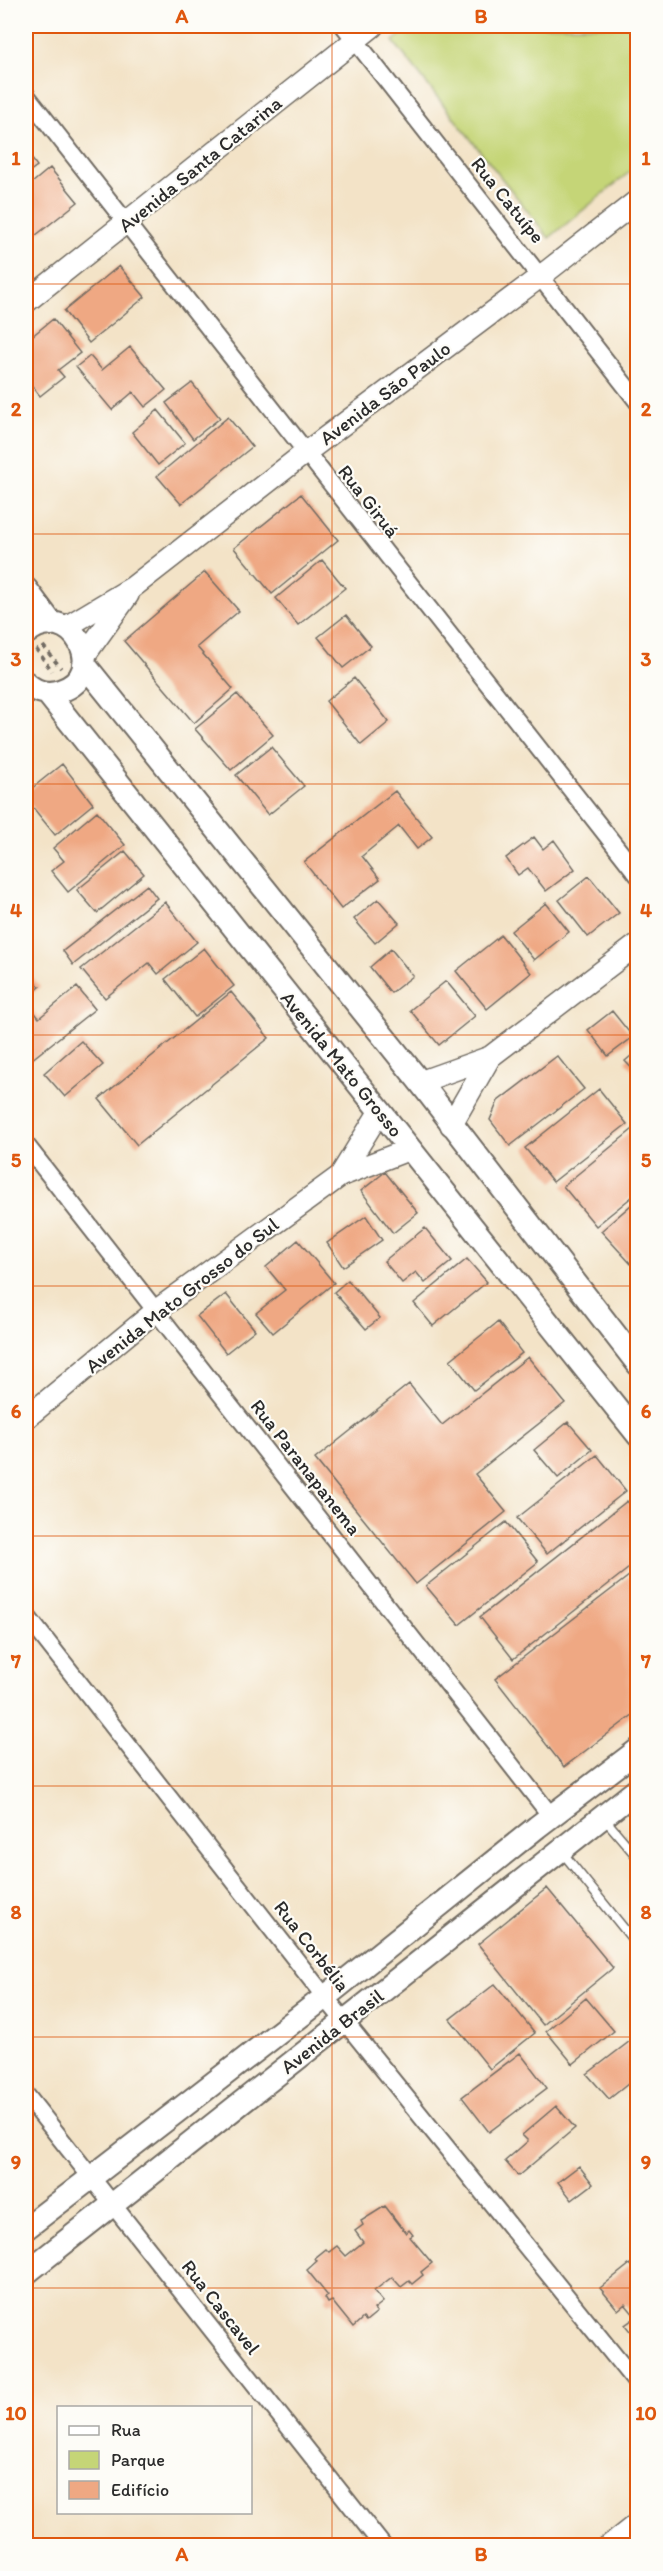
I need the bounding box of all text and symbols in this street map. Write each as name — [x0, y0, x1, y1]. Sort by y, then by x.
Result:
text: A — [175, 4, 189, 28]
text: B — [475, 4, 488, 28]
street label: Avenida Santa Catarina — [114, 90, 287, 237]
text: 1 — [11, 146, 21, 170]
text: 1 — [641, 146, 651, 170]
street label: Rua Catuípe — [466, 152, 550, 248]
street label: Avenida São Paulo — [315, 336, 455, 450]
text: 2 — [11, 397, 22, 421]
text: 2 — [641, 397, 652, 421]
street label: Rua Giruá — [333, 460, 405, 543]
text: 3 — [11, 647, 22, 671]
text: 3 — [641, 647, 652, 671]
text: 4 — [10, 898, 22, 922]
text: 4 — [640, 898, 652, 922]
street label: Avenida Mato Grosso — [276, 986, 408, 1142]
text: 5 — [11, 1148, 22, 1172]
text: 5 — [641, 1148, 652, 1172]
street label: Avenida Mato Grosso do Sul — [81, 1212, 284, 1378]
street label: Rua Paranapanema — [245, 1394, 367, 1540]
text: 6 — [11, 1399, 22, 1423]
text: 6 — [641, 1399, 652, 1423]
text: 7 — [10, 1649, 21, 1673]
text: 7 — [640, 1649, 651, 1673]
street label: Rua Corbélia — [269, 1896, 355, 1996]
text: 8 — [11, 1900, 22, 1924]
text: 8 — [641, 1900, 652, 1924]
street label: Avenida Brasil — [276, 1983, 388, 2079]
text: 9 — [11, 2150, 21, 2174]
text: 9 — [641, 2150, 651, 2174]
street label: Rua Cascavel — [177, 2255, 266, 2359]
text: 10 — [5, 2401, 27, 2425]
text: 10 — [635, 2401, 657, 2425]
legend — [57, 2406, 252, 2514]
text: Rua — [111, 2419, 141, 2441]
text: Parque — [111, 2449, 165, 2471]
text: Edifício — [111, 2479, 169, 2501]
text: A — [175, 2542, 189, 2566]
text: B — [475, 2542, 488, 2566]

